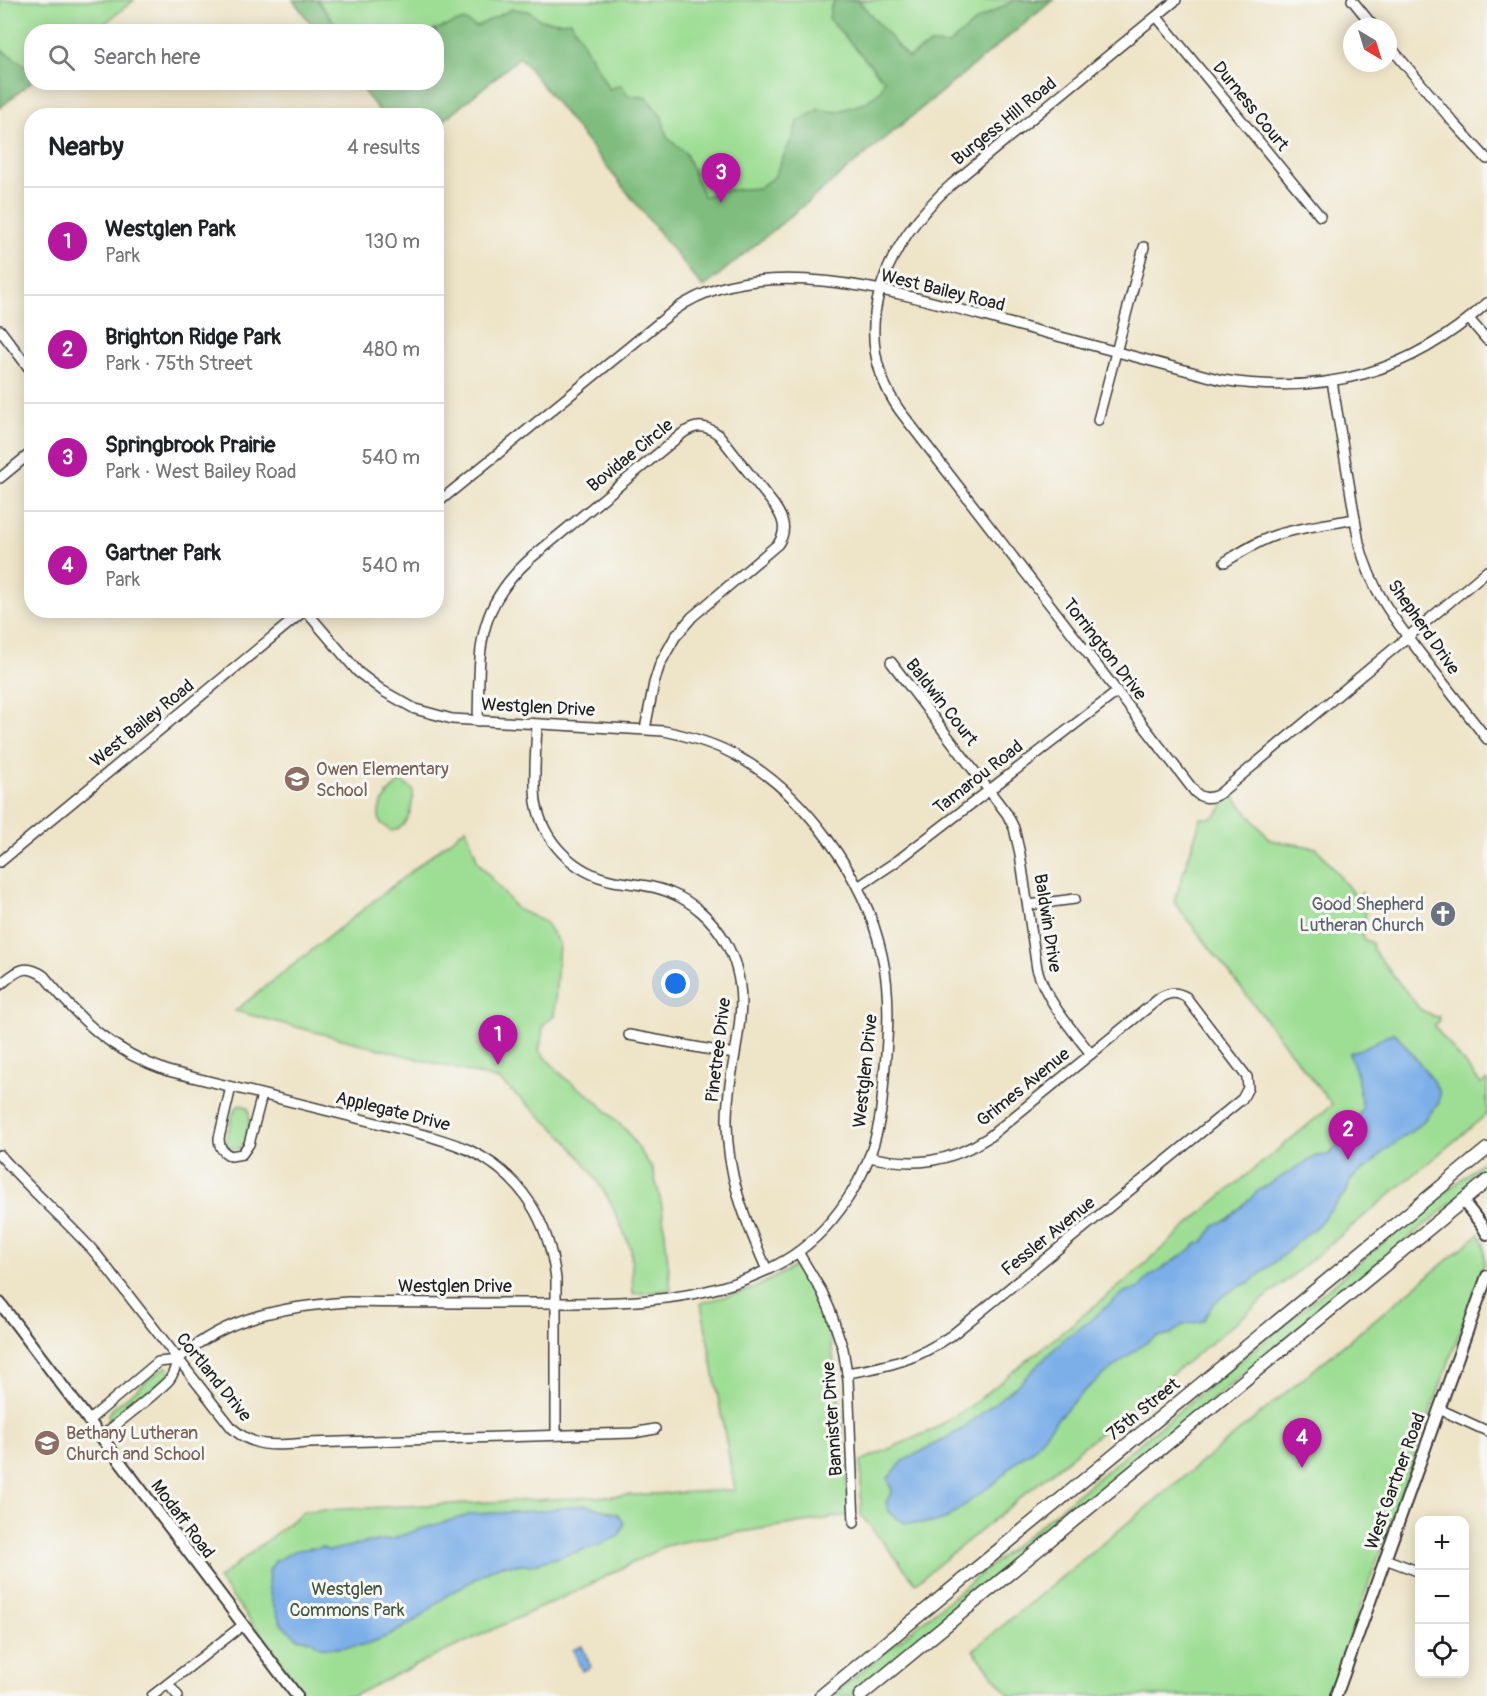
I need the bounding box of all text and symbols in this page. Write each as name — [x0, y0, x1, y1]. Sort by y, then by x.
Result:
north arrow — [1343, 18, 1397, 72]
search box — [24, 24, 444, 90]
icon: search — [45, 41, 78, 74]
text: Search here — [93, 43, 200, 71]
street label: Durness Court — [1207, 57, 1294, 156]
street label: Burgess Hill Road — [947, 72, 1061, 171]
text: Nearby — [48, 131, 124, 163]
text: 4 results — [347, 135, 420, 160]
pin: 3 — [702, 154, 740, 203]
text: Westglen Park — [105, 215, 236, 243]
text: 1 — [64, 229, 71, 254]
text: 130 m — [365, 229, 420, 254]
text: Park — [105, 243, 140, 268]
street label: West Bailey Road — [878, 264, 1007, 317]
text: Brighton Ridge Park — [105, 323, 281, 351]
text: 2 — [62, 337, 73, 362]
text: 480 m — [363, 337, 420, 362]
text: Park · 75th Street — [105, 351, 253, 376]
street label: Bovidae Circle — [583, 414, 678, 497]
text: Springbrook Prairie — [105, 431, 275, 459]
text: 3 — [62, 445, 73, 470]
text: 540 m — [362, 445, 420, 470]
text: Park · West Bailey Road — [105, 459, 297, 484]
text: Gartner Park — [105, 539, 221, 567]
text: 4 — [62, 553, 73, 578]
text: 540 m — [362, 553, 420, 578]
text: Park — [105, 567, 140, 592]
street label: Shepherd Drive — [1382, 575, 1465, 679]
street label: Torrington Drive — [1058, 594, 1152, 705]
street label: Baldwin Court — [900, 654, 983, 751]
street label: West Bailey Road — [86, 674, 199, 772]
street label: Westglen Drive — [480, 693, 596, 722]
street label: Tamarou Road — [929, 735, 1028, 820]
place label: Owen Elementary School — [316, 758, 449, 802]
school or university icon: Owen Elementary School — [282, 764, 312, 794]
street label: Baldwin Drive — [1028, 872, 1067, 974]
place label: Good Shepherd Lutheran Church — [1299, 893, 1424, 937]
church icon: Good Shepherd Lutheran Church — [1428, 899, 1458, 929]
your location — [661, 969, 690, 998]
street label: Pinetree Drive — [701, 996, 736, 1104]
street label: Westglen Drive — [848, 1013, 883, 1129]
pin: 1 — [478, 1016, 518, 1065]
street label: Grimes Avenue — [972, 1043, 1075, 1132]
street label: Applegate Drive — [333, 1086, 453, 1137]
pin: 2 — [1328, 1110, 1368, 1160]
street label: Fessler Avenue — [997, 1191, 1100, 1281]
street label: Westglen Drive — [398, 1275, 512, 1298]
street label: Cortland Drive — [171, 1328, 257, 1427]
street label: Bannister Drive — [817, 1361, 848, 1477]
street label: 75th Street — [1102, 1372, 1185, 1446]
street label: West Gartner Road — [1360, 1410, 1431, 1553]
pin: 4 — [1282, 1418, 1322, 1468]
place label: Bethany Lutheran Church and School — [66, 1422, 205, 1466]
school or university icon: Bethany Lutheran Church and School — [32, 1428, 62, 1458]
street label: Modaff Road — [145, 1475, 220, 1563]
map controls — [1415, 1516, 1469, 1678]
button: + — [1415, 1516, 1469, 1570]
button: − — [1415, 1570, 1469, 1624]
park label: Westglen Commons Park — [290, 1578, 405, 1622]
button: locate — [1415, 1624, 1469, 1678]

